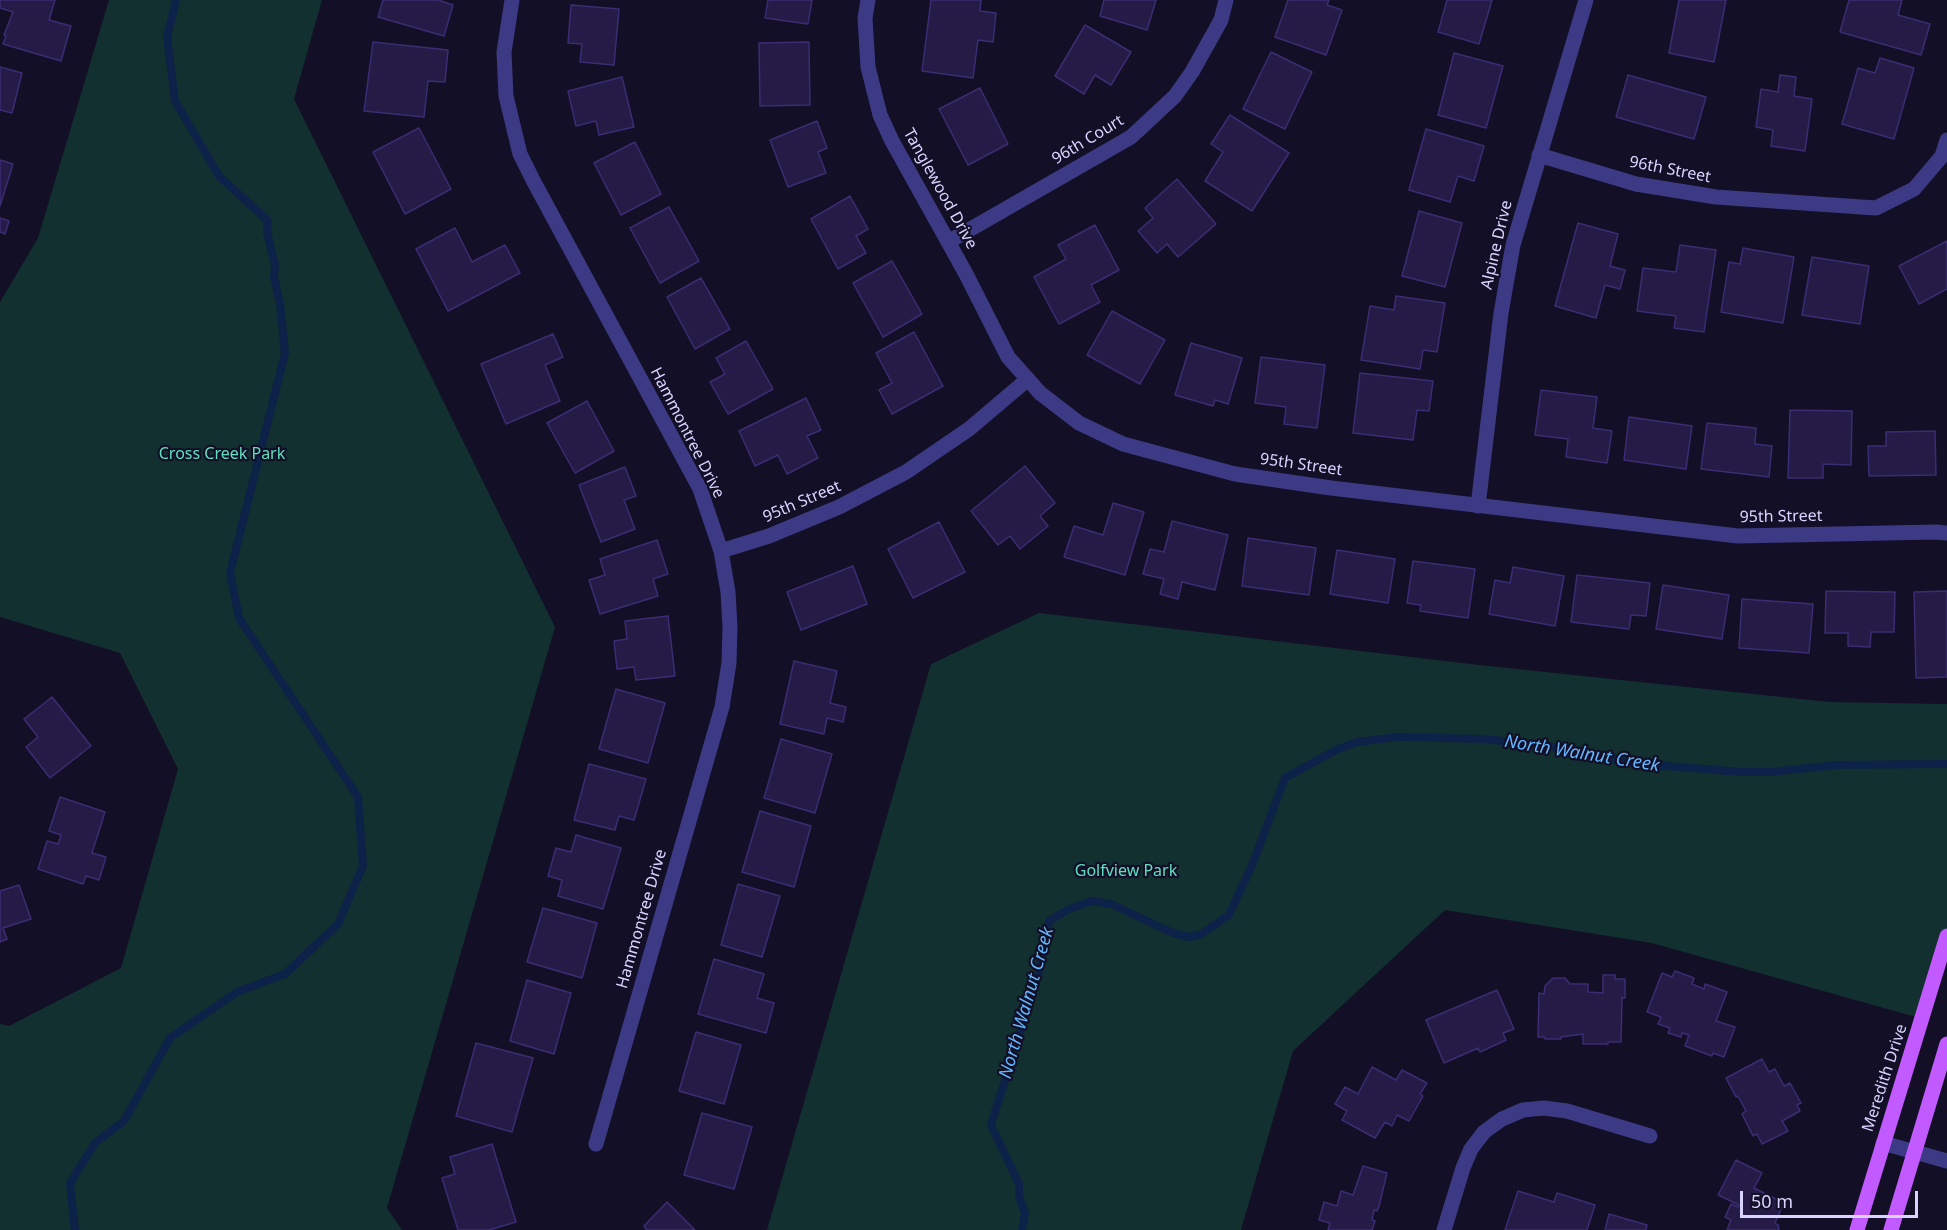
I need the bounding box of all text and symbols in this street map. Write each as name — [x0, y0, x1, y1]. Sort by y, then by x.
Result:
street label: 96th Court — [1049, 111, 1127, 169]
street label: Tanglewood Drive — [899, 125, 981, 253]
street label: 96th Street — [1628, 153, 1712, 187]
street label: Alpine Drive — [1477, 199, 1517, 291]
street label: Hammontree Drive — [646, 364, 728, 502]
park label: Cross Creek Park — [159, 444, 285, 464]
street label: 95th Street — [1259, 450, 1343, 480]
street label: 95th Street — [760, 477, 844, 527]
street label: 95th Street — [1739, 507, 1823, 527]
water label: North Walnut Creek — [1503, 731, 1661, 777]
street label: Hammontree Drive — [613, 847, 671, 991]
park label: Golfview Park — [1075, 861, 1177, 881]
water label: North Walnut Creek — [995, 925, 1059, 1081]
street label: Meredith Drive — [1859, 1022, 1911, 1134]
scale bar — [1743, 1179, 1922, 1217]
text: 50 m — [1751, 1189, 1793, 1213]

